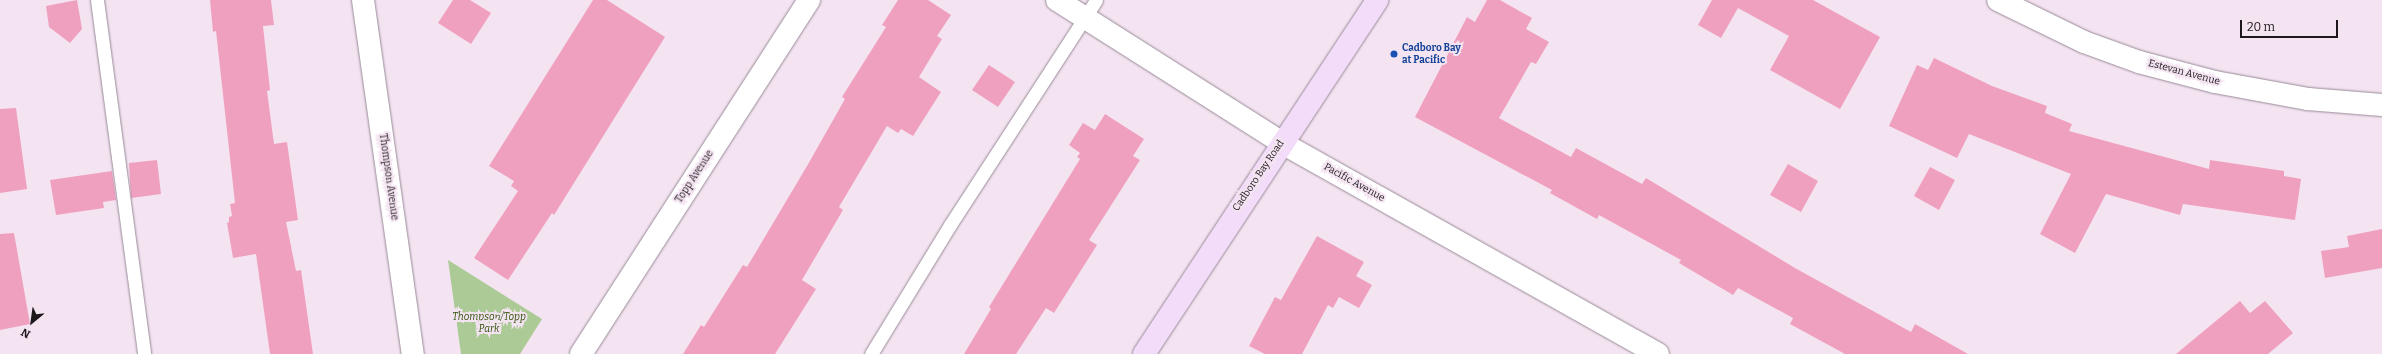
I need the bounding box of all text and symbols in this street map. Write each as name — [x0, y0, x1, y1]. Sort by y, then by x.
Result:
scale bar — [2242, 12, 2340, 38]
text: 20 m — [2247, 20, 2275, 34]
place label: Cadboro Bay at Pacific — [1402, 42, 1461, 66]
marker: Cadboro Bay at Pacific — [1389, 49, 1399, 59]
street label: Estevan Avenue — [2147, 58, 2221, 88]
street label: Thompson Avenue — [376, 133, 400, 221]
street label: Cadboro Bay Road — [1231, 138, 1287, 214]
street label: Topp Avenue — [674, 148, 716, 206]
street label: Pacific Avenue — [1321, 161, 1387, 205]
north arrow — [12, 302, 52, 342]
park label: Thompson/Topp Park — [452, 311, 526, 334]
text: N — [19, 325, 33, 341]

